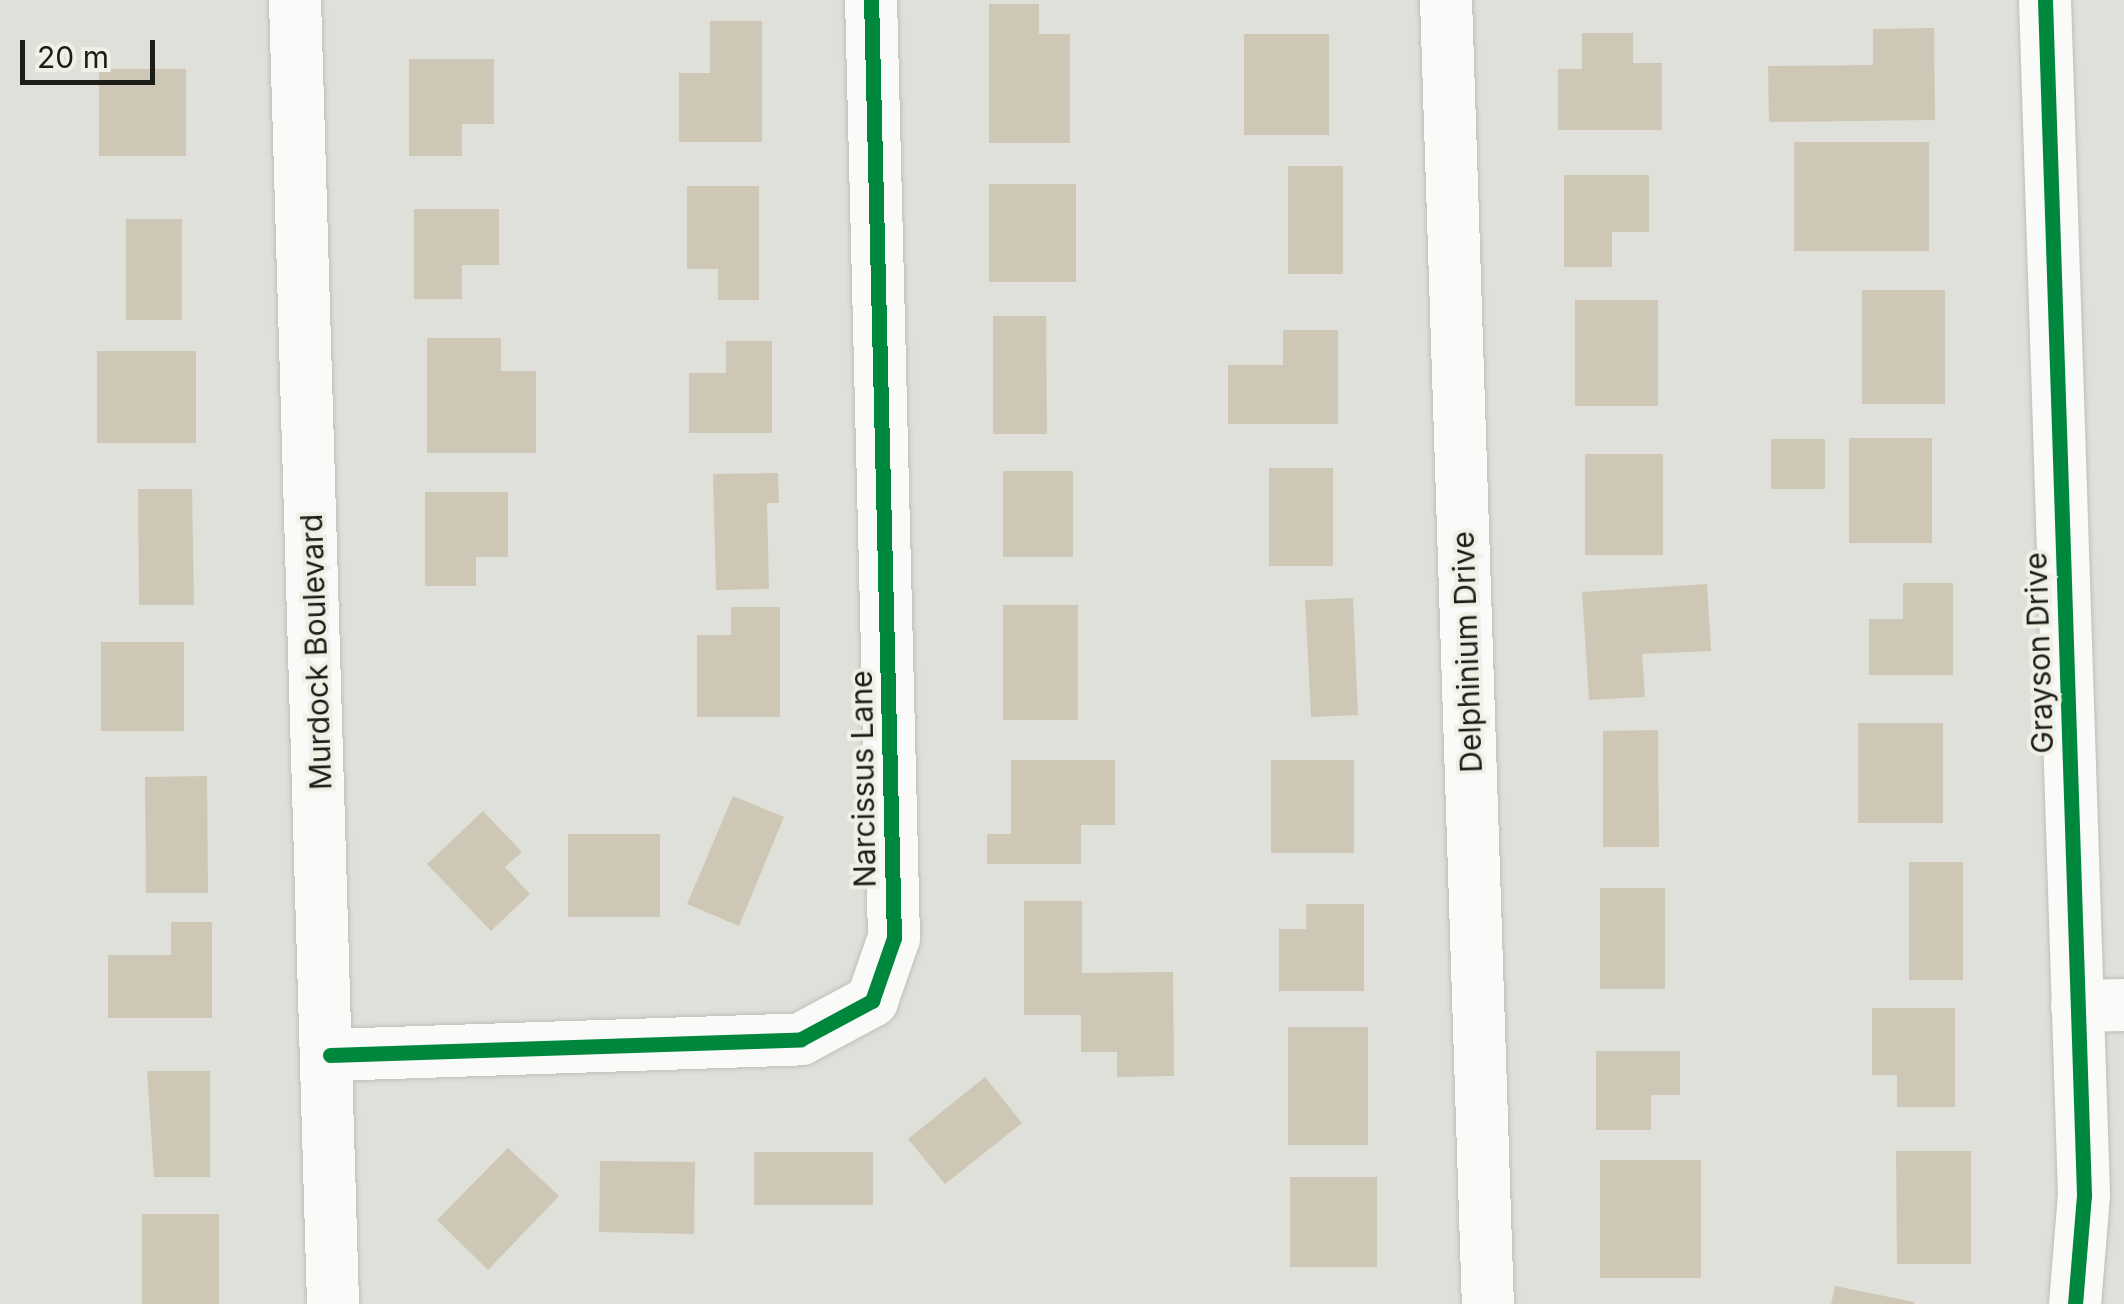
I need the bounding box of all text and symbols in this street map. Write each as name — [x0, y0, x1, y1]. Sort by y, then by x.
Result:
scale bar — [25, 20, 160, 82]
text: 20 m — [37, 39, 109, 75]
street label: Murdock Boulevard — [293, 513, 339, 791]
street label: Delphinium Drive — [1445, 531, 1489, 773]
street label: Grayson Drive — [2017, 552, 2061, 754]
street label: Narcissus Lane — [843, 670, 883, 888]

